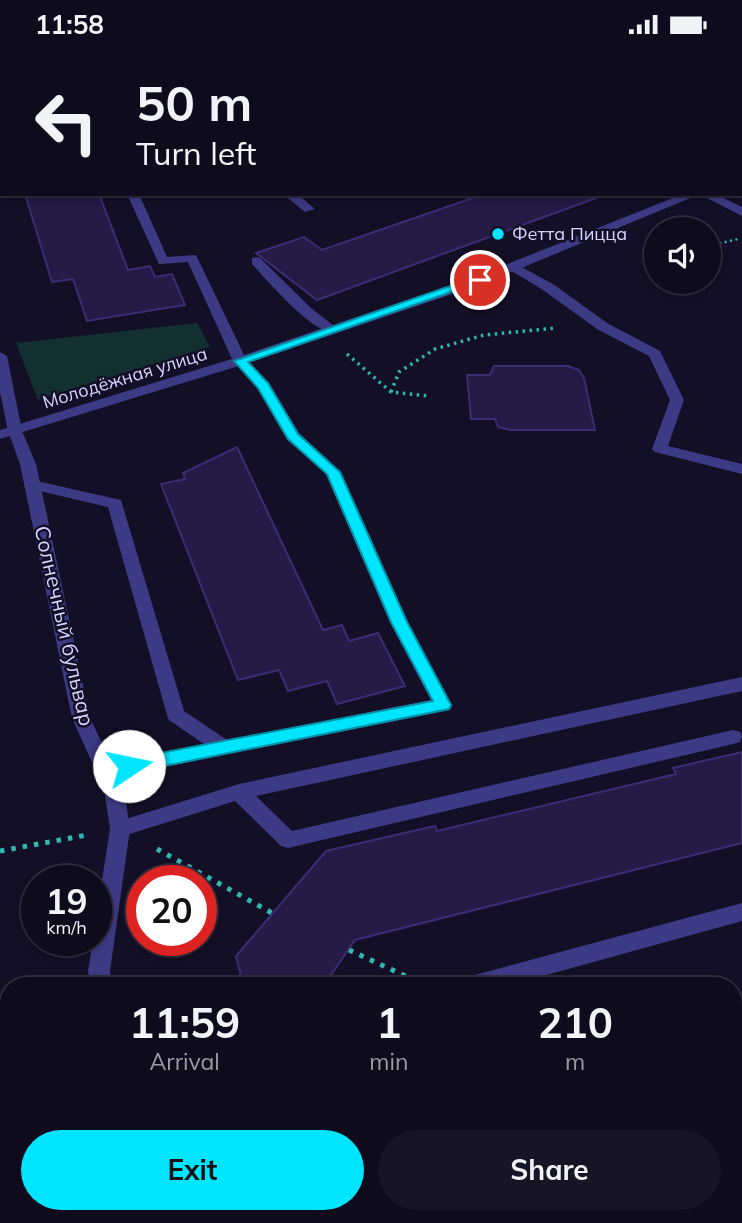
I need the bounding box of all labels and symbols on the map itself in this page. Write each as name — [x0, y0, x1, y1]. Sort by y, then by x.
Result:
place label: Фетта Пицца — [512, 222, 627, 245]
marker: Фетта Пицца — [490, 226, 506, 242]
pin — [450, 250, 510, 310]
street label: Молодёжная улица — [40, 342, 210, 414]
street label: Солнечный бульвар — [29, 523, 101, 728]
position arrow — [92, 729, 166, 803]
speed limit sign: 20 — [126, 865, 217, 956]

